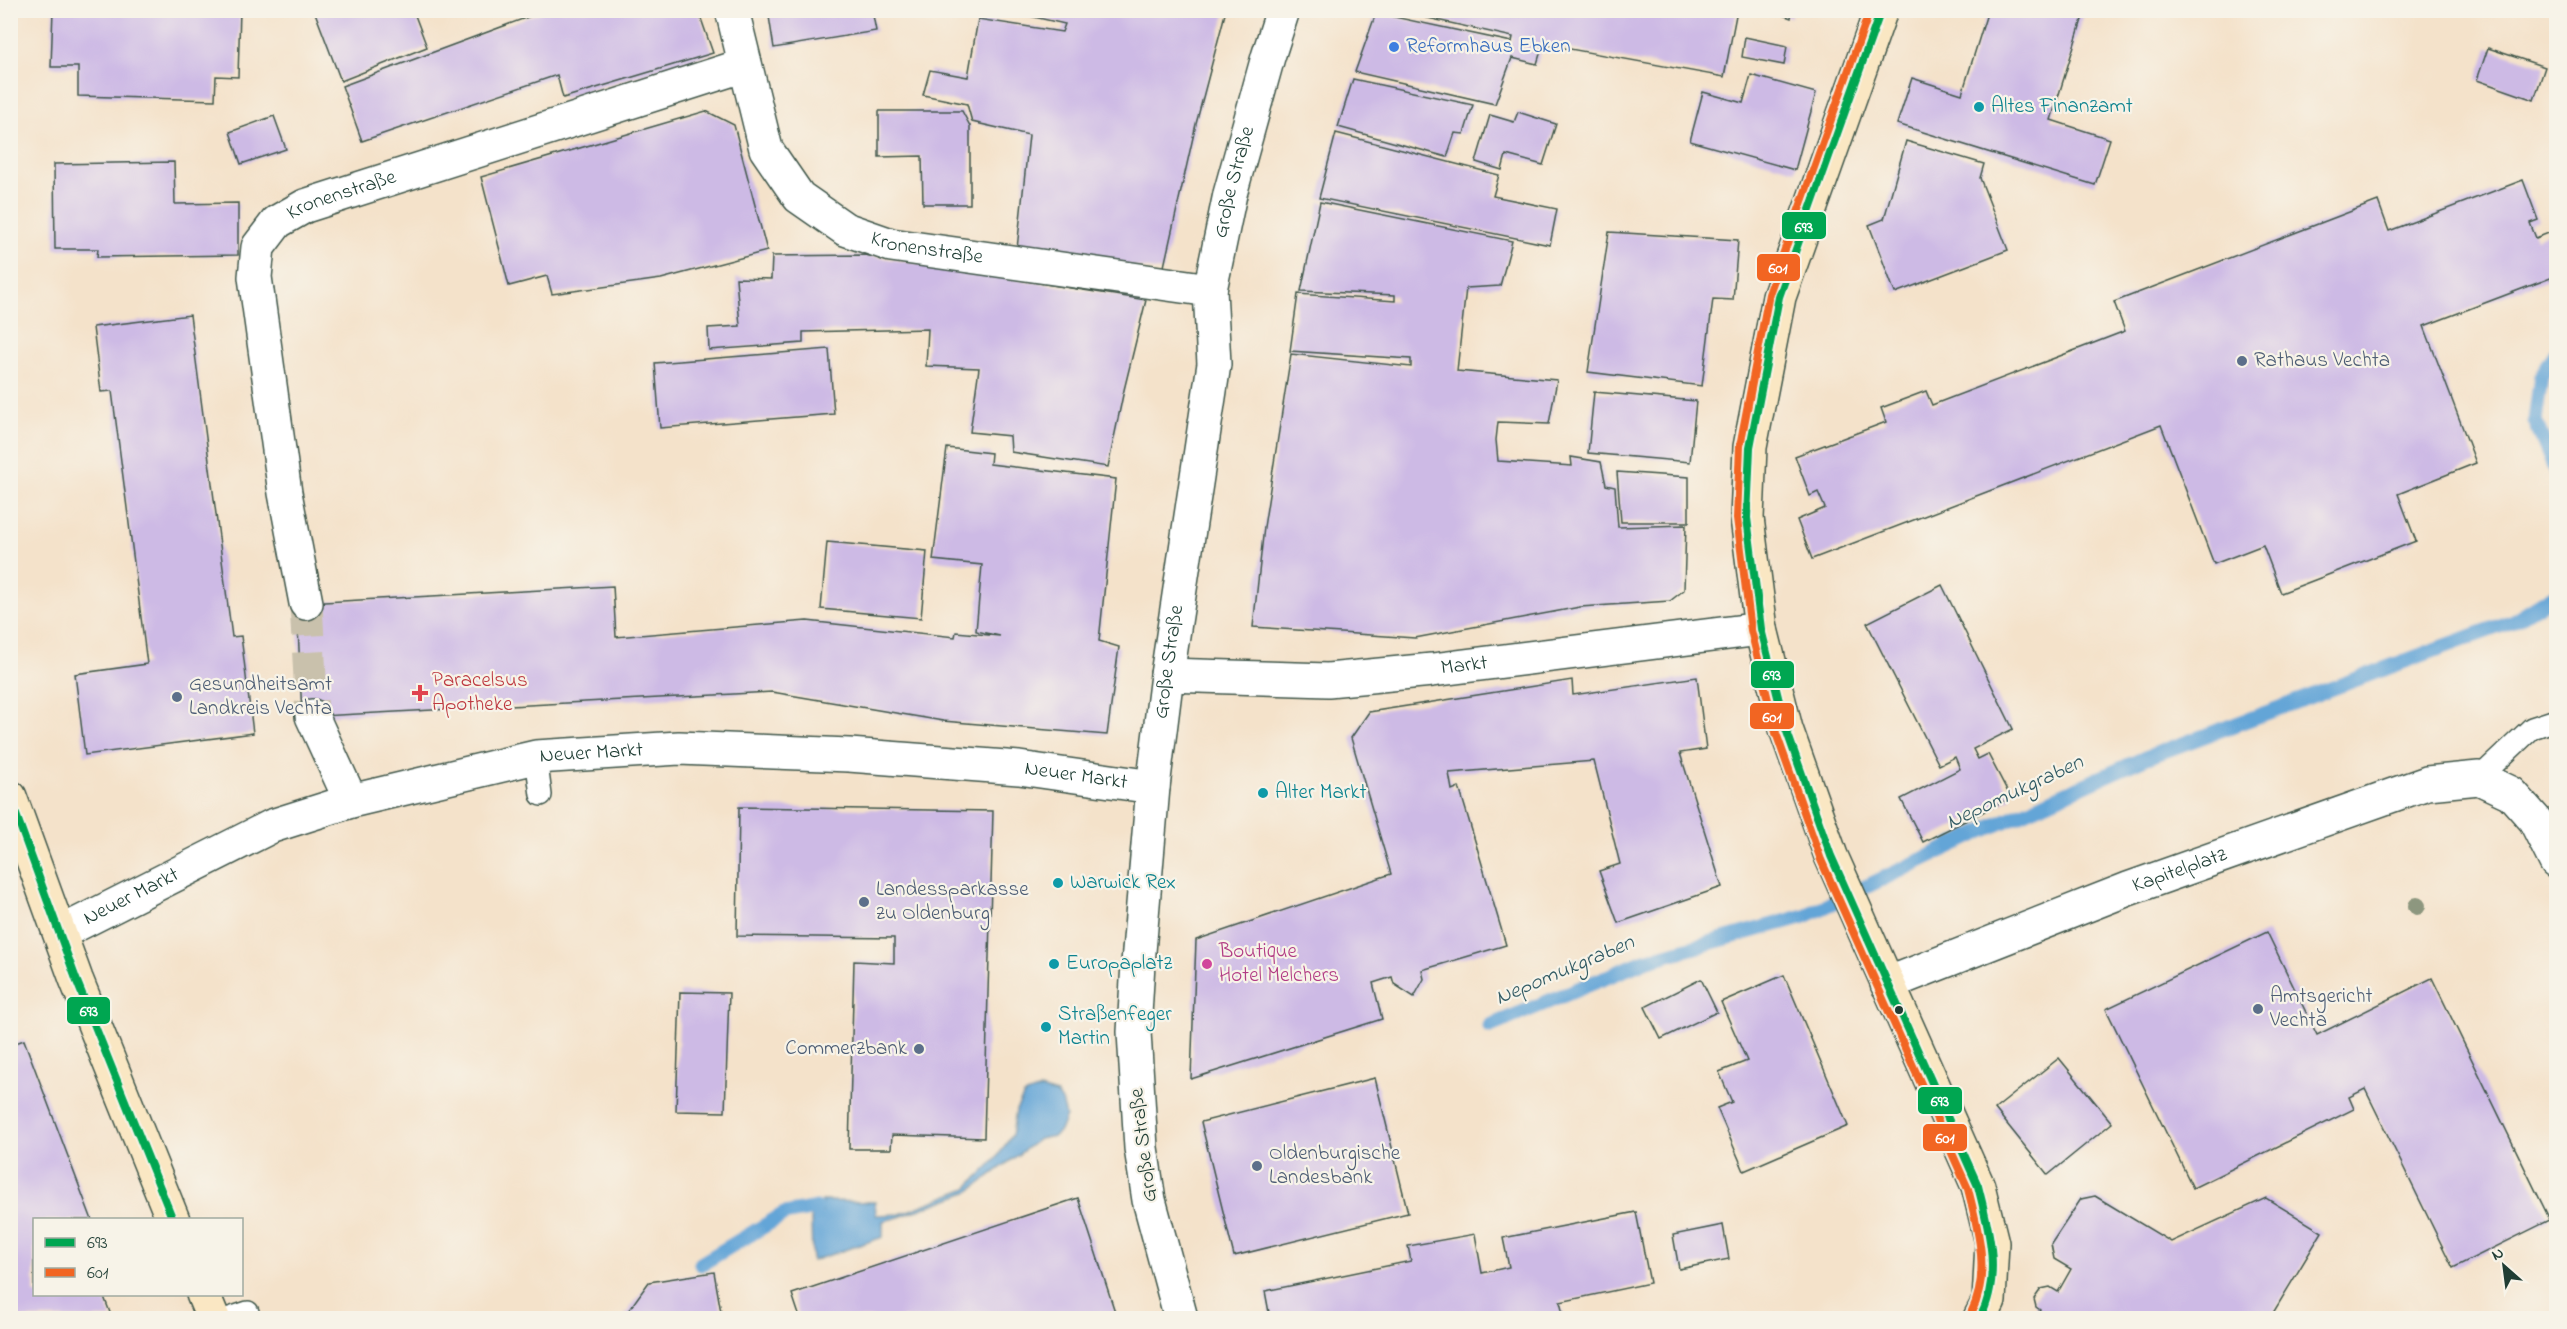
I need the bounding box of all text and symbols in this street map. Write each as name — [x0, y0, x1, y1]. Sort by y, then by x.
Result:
place label: Reformhaus Ebken — [1406, 32, 1571, 62]
marker: Reformhaus Ebken — [1387, 40, 1401, 54]
place label: Altes Finanzamt — [1991, 92, 2133, 122]
marker: Altes Finanzamt — [1972, 100, 1986, 114]
street label: Große Straße — [1206, 122, 1263, 241]
street label: Kronenstraße — [281, 163, 401, 228]
line badge: 693 — [1781, 211, 1827, 240]
text: 693 — [1794, 216, 1814, 240]
street label: Kronenstraße — [866, 224, 986, 273]
line badge: 601 — [1756, 253, 1801, 282]
text: 601 — [1767, 257, 1788, 281]
place label: Rathaus Vechta — [2254, 346, 2390, 376]
marker: Rathaus Vechta — [2235, 354, 2249, 368]
street label: Große Straße — [1147, 602, 1192, 720]
street label: Markt — [1439, 648, 1489, 684]
line badge: 693 — [1750, 660, 1795, 689]
text: 693 — [1762, 664, 1782, 688]
place label: Paracelsus Apotheke — [432, 666, 528, 720]
place label: Gesundheitsamt Landkreis Vechta — [189, 670, 332, 724]
marker: Paracelsus Apotheke — [413, 686, 427, 700]
marker: Gesundheitsamt Landkreis Vechta — [170, 690, 184, 704]
line badge: 601 — [1749, 702, 1795, 730]
text: 601 — [1761, 706, 1782, 730]
street label: Neuer Markt — [539, 735, 644, 772]
water label: Nepomukgraben — [1941, 747, 2090, 839]
street label: Neuer Markt — [1023, 754, 1129, 798]
place label: Alter Markt — [1275, 778, 1367, 808]
marker: Alter Markt — [1256, 786, 1270, 800]
street label: Kapitelplatz — [2128, 840, 2231, 901]
street label: Neuer Markt — [78, 860, 184, 934]
place label: Warwick Rex — [1070, 868, 1176, 898]
place label: Landessparkasse zu Oldenburg — [876, 875, 1029, 931]
marker: Warwick Rex — [1051, 876, 1065, 890]
marker: Landessparkasse zu Oldenburg — [857, 895, 871, 909]
water label: Nepomukgraben — [1491, 927, 1641, 1015]
place label: Boutique Hotel Melchers — [1218, 937, 1339, 991]
place label: Europaplatz — [1066, 949, 1173, 979]
marker: Europaplatz — [1047, 957, 1061, 971]
marker: Boutique Hotel Melchers — [1200, 957, 1214, 971]
place label: Amtsgericht Vechta — [2269, 982, 2372, 1036]
line badge: 693 — [66, 996, 111, 1025]
text: 693 — [79, 1000, 99, 1024]
place label: Straßenfeger Martin — [1058, 1000, 1172, 1054]
marker: Amtsgericht Vechta — [2251, 1002, 2265, 1016]
unlabelled marker — [1893, 1004, 1905, 1016]
marker: Straßenfeger Martin — [1039, 1020, 1053, 1034]
place label: Commerzbank — [785, 1034, 908, 1064]
marker: Commerzbank — [912, 1042, 926, 1056]
street label: Große Straße — [1122, 1086, 1166, 1204]
line badge: 693 — [1917, 1086, 1963, 1115]
text: 693 — [1930, 1090, 1950, 1114]
line badge: 601 — [1922, 1123, 1968, 1152]
text: 601 — [1934, 1127, 1955, 1151]
place label: Oldenburgische Landesbank — [1269, 1139, 1401, 1193]
marker: Oldenburgische Landesbank — [1250, 1159, 1264, 1173]
legend — [33, 1218, 243, 1296]
text: 693 — [87, 1231, 108, 1257]
north arrow — [2474, 1236, 2534, 1296]
text: N — [2487, 1241, 2508, 1268]
text: 601 — [87, 1261, 109, 1287]

